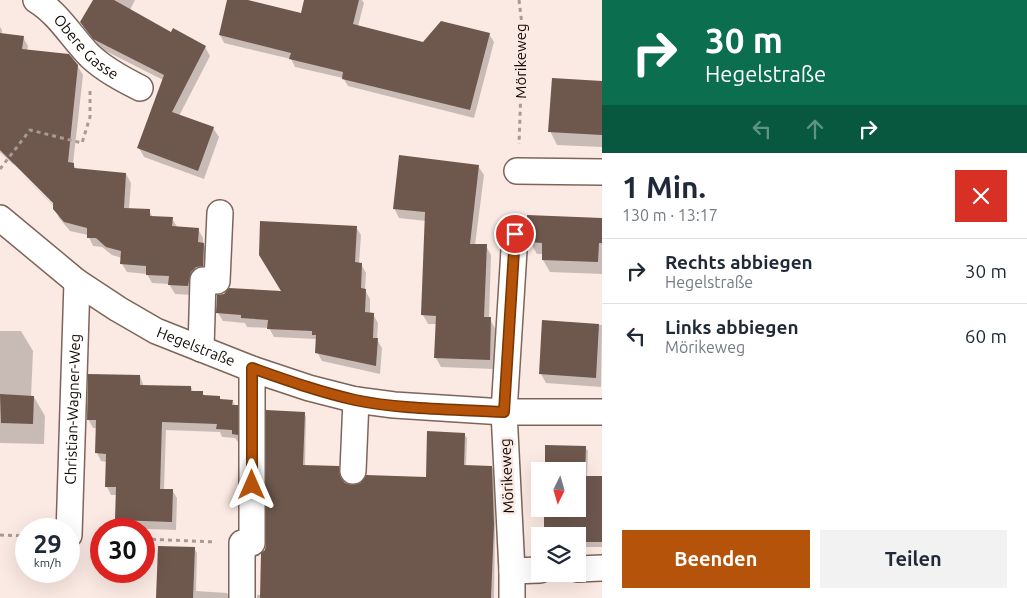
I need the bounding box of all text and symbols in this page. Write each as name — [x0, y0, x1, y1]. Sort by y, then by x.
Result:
street label: Obere Gasse — [50, 11, 122, 83]
icon: right — [622, 20, 687, 85]
text: 30 m — [705, 20, 783, 60]
street label: Mörikeweg — [512, 23, 529, 99]
text: Hegelstraße — [705, 61, 826, 86]
icon: left — [748, 115, 776, 143]
icon: ahead — [801, 115, 829, 143]
icon: right — [854, 115, 882, 143]
text: 1 Min. — [622, 170, 706, 204]
button: close — [955, 170, 1007, 222]
text: 130 m · 13:17 — [622, 206, 718, 224]
pin — [494, 213, 536, 255]
icon: arrive — [501, 220, 529, 248]
text: Rechts abbiegen — [665, 251, 813, 273]
icon: right — [622, 257, 650, 285]
text: 30 m — [965, 260, 1007, 282]
text: Hegelstraße — [665, 273, 753, 291]
text: Links abbiegen — [665, 316, 799, 338]
icon: left — [622, 322, 650, 350]
street label: Hegelstraße — [154, 323, 238, 369]
text: 60 m — [965, 325, 1007, 347]
street label: Christian-Wagner-Weg — [62, 333, 83, 485]
text: Mörikeweg — [665, 338, 745, 356]
street label: Mörikeweg — [496, 438, 517, 514]
position arrow — [225, 458, 277, 510]
north arrow — [531, 462, 586, 518]
map controls — [531, 462, 586, 582]
speed limit sign: 30 — [90, 518, 155, 583]
button: layers — [531, 527, 586, 582]
text: 29 — [33, 530, 62, 558]
button: Beenden — [622, 530, 810, 588]
button: Teilen — [820, 530, 1007, 588]
text: km/h — [34, 556, 61, 569]

